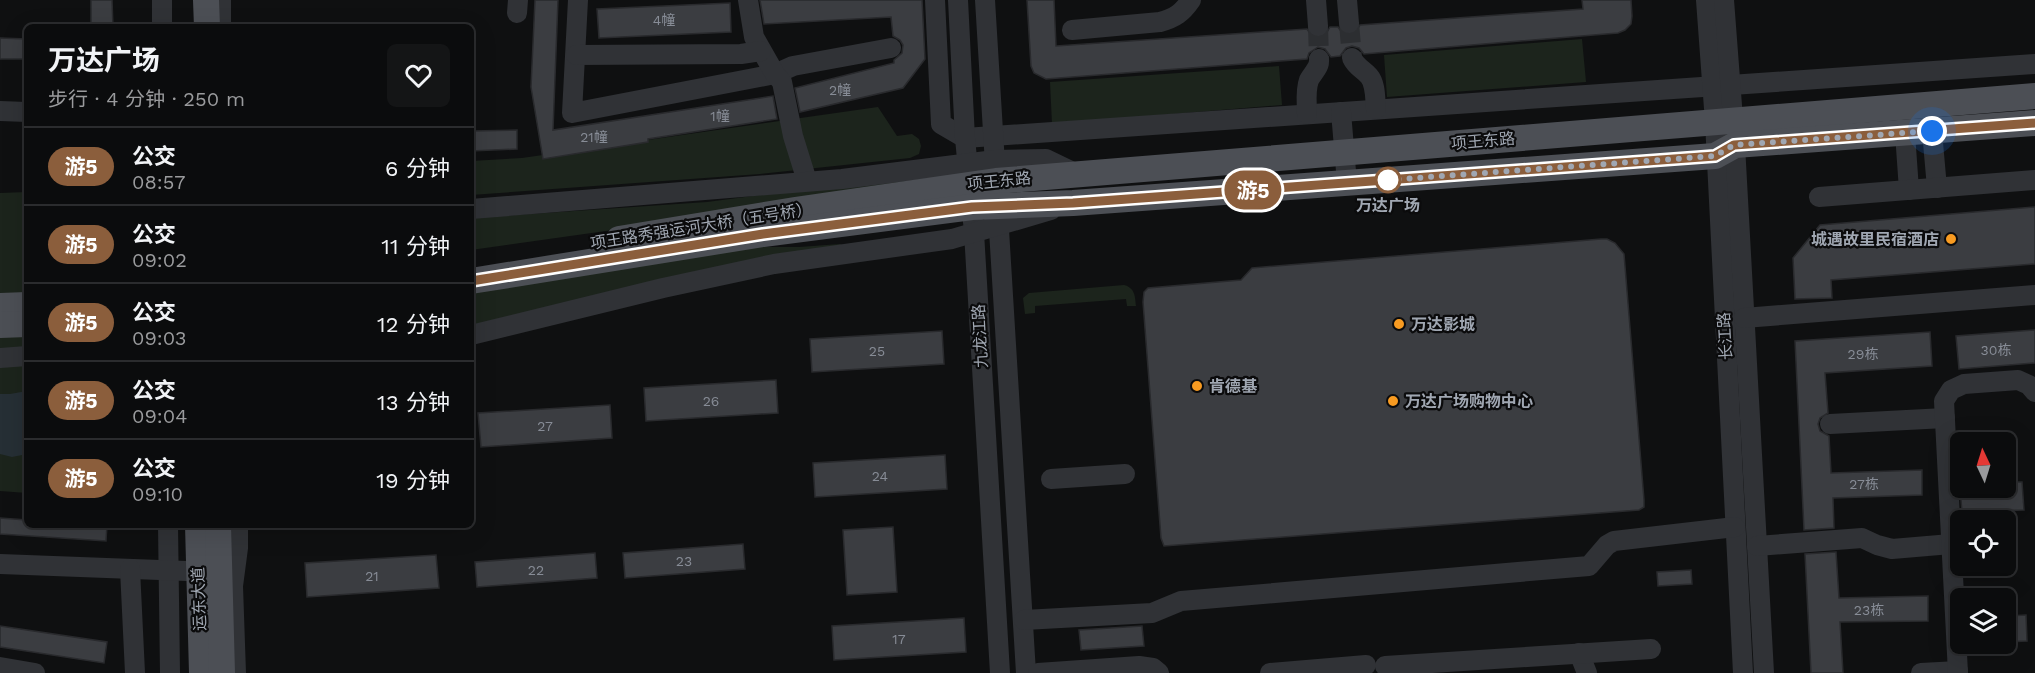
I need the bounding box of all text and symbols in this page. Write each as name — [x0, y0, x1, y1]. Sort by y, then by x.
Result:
house number: 4幢 — [653, 12, 675, 28]
text: 万达广场 — [48, 44, 160, 77]
button: heart — [387, 44, 450, 107]
house number: 2幢 — [829, 82, 851, 98]
text: 步行 · 4 分钟 · 250 m — [48, 87, 245, 111]
house number: 1幢 — [710, 108, 730, 124]
your location — [1917, 116, 1947, 146]
house number: 21幢 — [580, 129, 608, 145]
street label: 项王东路 — [1450, 129, 1516, 153]
text: 公交 — [132, 144, 176, 169]
text: 游5 — [64, 154, 98, 179]
text: 6 分钟 — [385, 156, 450, 181]
marker: 万达广场 — [1375, 167, 1401, 193]
street label: 项王东路 — [966, 168, 1032, 194]
text: 08:57 — [132, 170, 186, 194]
line badge: 游5 — [1226, 170, 1280, 210]
text: 游5 — [1236, 178, 1270, 203]
place label: 万达广场 — [1356, 196, 1420, 215]
street label: 项王路秀强运河大桥（五号桥） — [589, 199, 813, 253]
text: 公交 — [132, 222, 176, 247]
place label: 城遇故里民宿酒店 — [1811, 230, 1939, 249]
text: 游5 — [64, 232, 98, 257]
marker: 城遇故里民宿酒店 — [1944, 232, 1958, 246]
text: 11 分钟 — [381, 234, 450, 259]
text: 09:02 — [132, 248, 187, 272]
text: 公交 — [132, 300, 176, 325]
street label: 九龙江路 — [969, 304, 991, 368]
text: 游5 — [64, 310, 98, 335]
text: 12 分钟 — [377, 312, 450, 337]
street label: 长江路 — [1714, 312, 1736, 360]
place label: 万达影城 — [1411, 315, 1475, 334]
marker: 万达影城 — [1392, 317, 1406, 331]
text: 09:03 — [132, 326, 186, 350]
house number: 30栋 — [1981, 342, 2011, 358]
house number: 25 — [869, 343, 885, 359]
house number: 29栋 — [1848, 346, 1878, 362]
place label: 肯德基 — [1209, 377, 1258, 396]
text: 公交 — [132, 378, 176, 403]
marker: 肯德基 — [1190, 379, 1204, 393]
text: 游5 — [64, 388, 98, 413]
text: 13 分钟 — [377, 390, 450, 415]
place label: 万达广场购物中心 — [1405, 392, 1533, 411]
house number: 26 — [703, 393, 719, 409]
marker: 万达广场购物中心 — [1386, 394, 1400, 408]
text: 09:04 — [132, 404, 187, 428]
house number: 27 — [537, 418, 553, 434]
north arrow — [1950, 432, 2016, 498]
map controls — [1950, 432, 2016, 654]
text: 公交 — [132, 456, 176, 481]
text: 游5 — [64, 466, 98, 491]
text: 19 分钟 — [376, 468, 450, 493]
house number: 24 — [872, 468, 888, 484]
house number: 27栋 — [1849, 476, 1879, 492]
text: 09:10 — [132, 482, 183, 506]
button: locate — [1950, 510, 2016, 576]
house number: 23 — [676, 553, 692, 569]
house number: 22 — [528, 562, 544, 578]
street label: 运东大道 — [188, 567, 210, 631]
house number: 21 — [365, 568, 379, 584]
button: layers — [1950, 588, 2016, 654]
house number: 23栋 — [1854, 602, 1884, 618]
house number: 17 — [892, 631, 906, 647]

